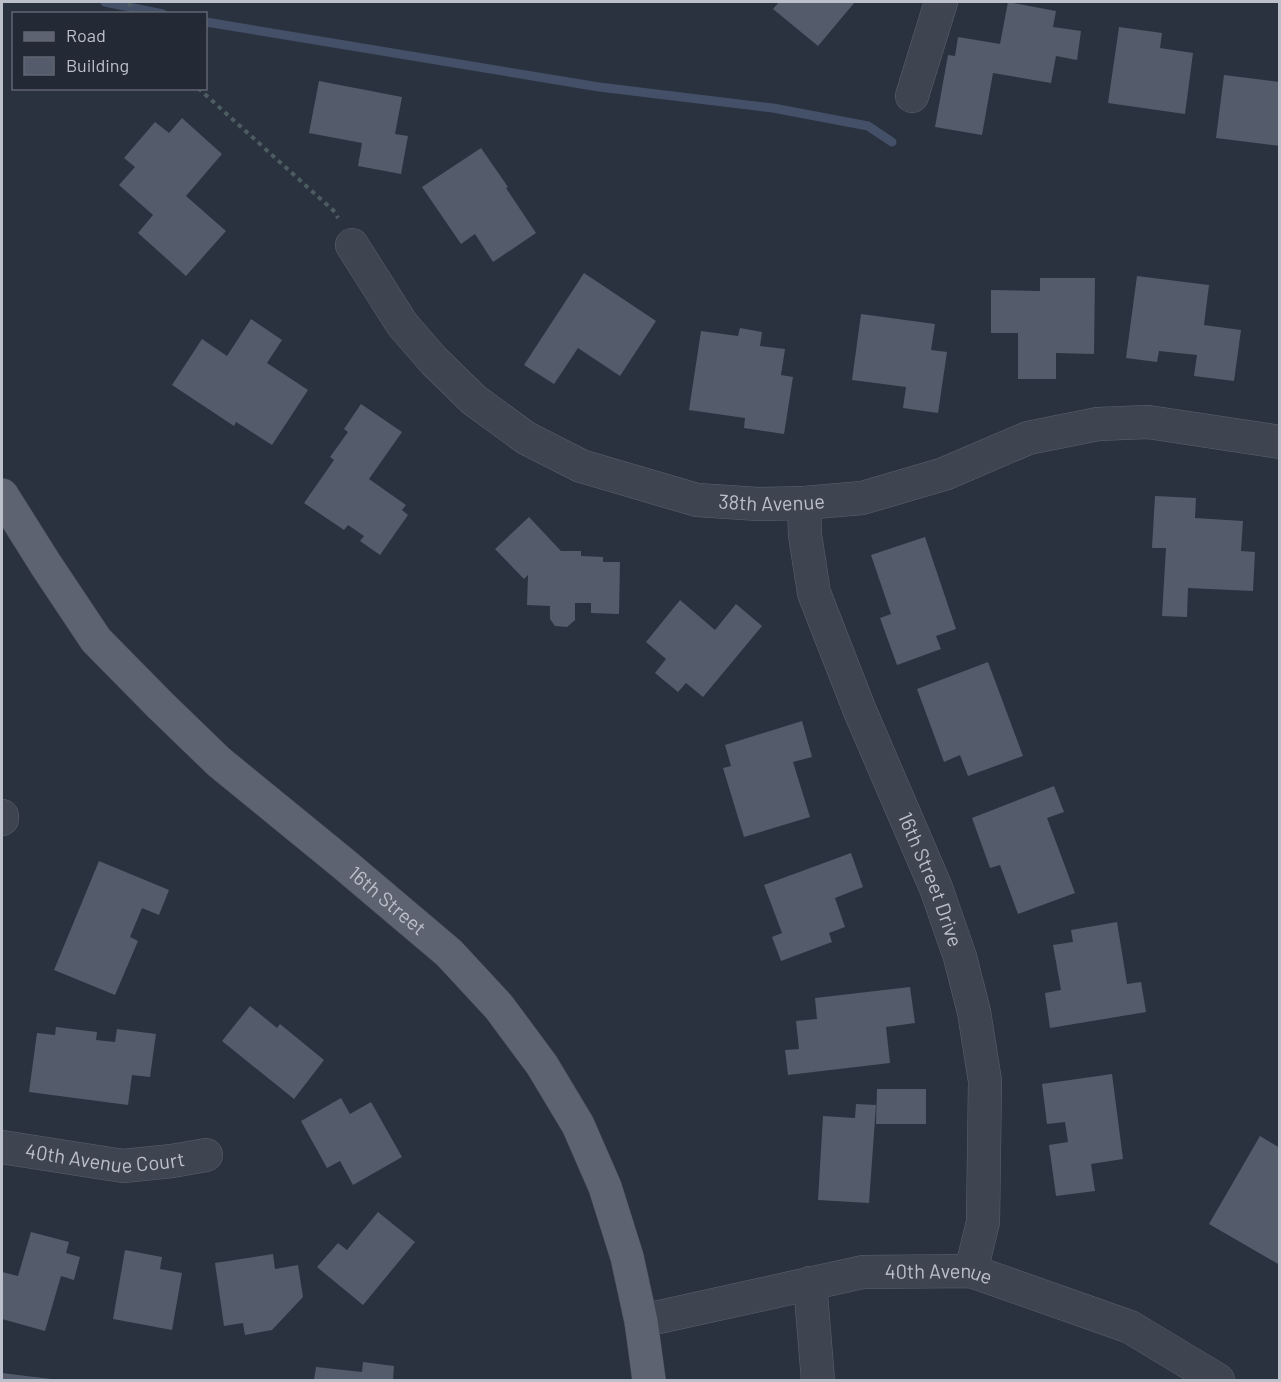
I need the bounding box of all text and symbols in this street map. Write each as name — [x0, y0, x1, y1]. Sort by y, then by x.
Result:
legend — [12, 12, 207, 90]
text: Road — [66, 24, 106, 46]
text: Building — [66, 54, 129, 76]
street label: 38th Avenue — [718, 488, 826, 515]
street label: 16th Street Drive — [894, 808, 968, 950]
street label: 16th Street — [344, 860, 431, 939]
street label: 40th Avenue Court — [24, 1138, 186, 1177]
street label: 40th Avenue — [885, 1258, 996, 1289]

